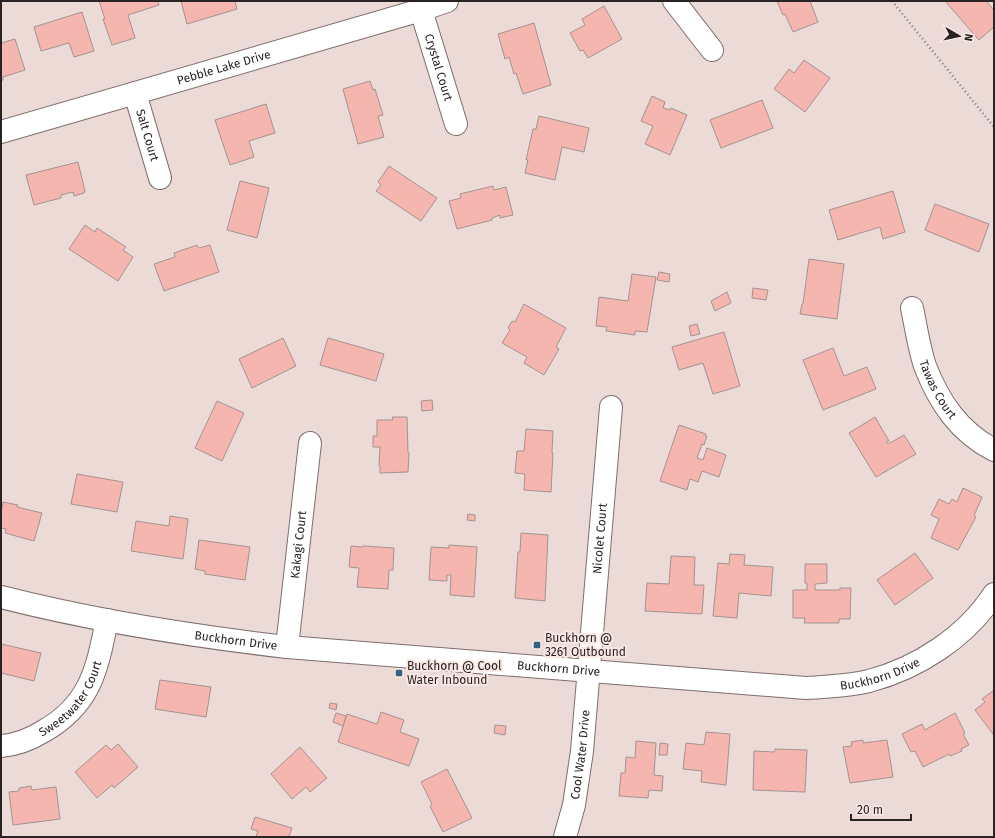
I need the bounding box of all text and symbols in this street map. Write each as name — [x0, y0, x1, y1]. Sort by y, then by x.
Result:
north arrow — [939, 16, 979, 56]
street label: Crystal Court — [422, 32, 456, 103]
text: N — [961, 33, 975, 42]
street label: Pebble Lake Drive — [175, 47, 272, 88]
street label: Salt Court — [133, 108, 162, 163]
street label: Tawas Court — [916, 358, 960, 422]
street label: Nicolet Court — [590, 502, 610, 575]
street label: Kakagi Court — [288, 509, 309, 579]
street label: Buckhorn Drive — [194, 628, 278, 653]
place label: Buckhorn @ 3261 Outbound — [545, 631, 626, 659]
marker: Buckhorn @ 3261 Outbound — [532, 640, 542, 650]
street label: Buckhorn Drive — [839, 655, 922, 693]
street label: Sweetwater Court — [36, 658, 105, 739]
street label: Buckhorn Drive — [517, 658, 601, 679]
place label: Buckhorn @ Cool Water Inbound — [407, 659, 502, 687]
marker: Buckhorn @ Cool Water Inbound — [394, 668, 404, 678]
street label: Cool Water Drive — [568, 709, 592, 800]
scale bar — [851, 796, 911, 822]
text: 20 m — [857, 803, 883, 817]

